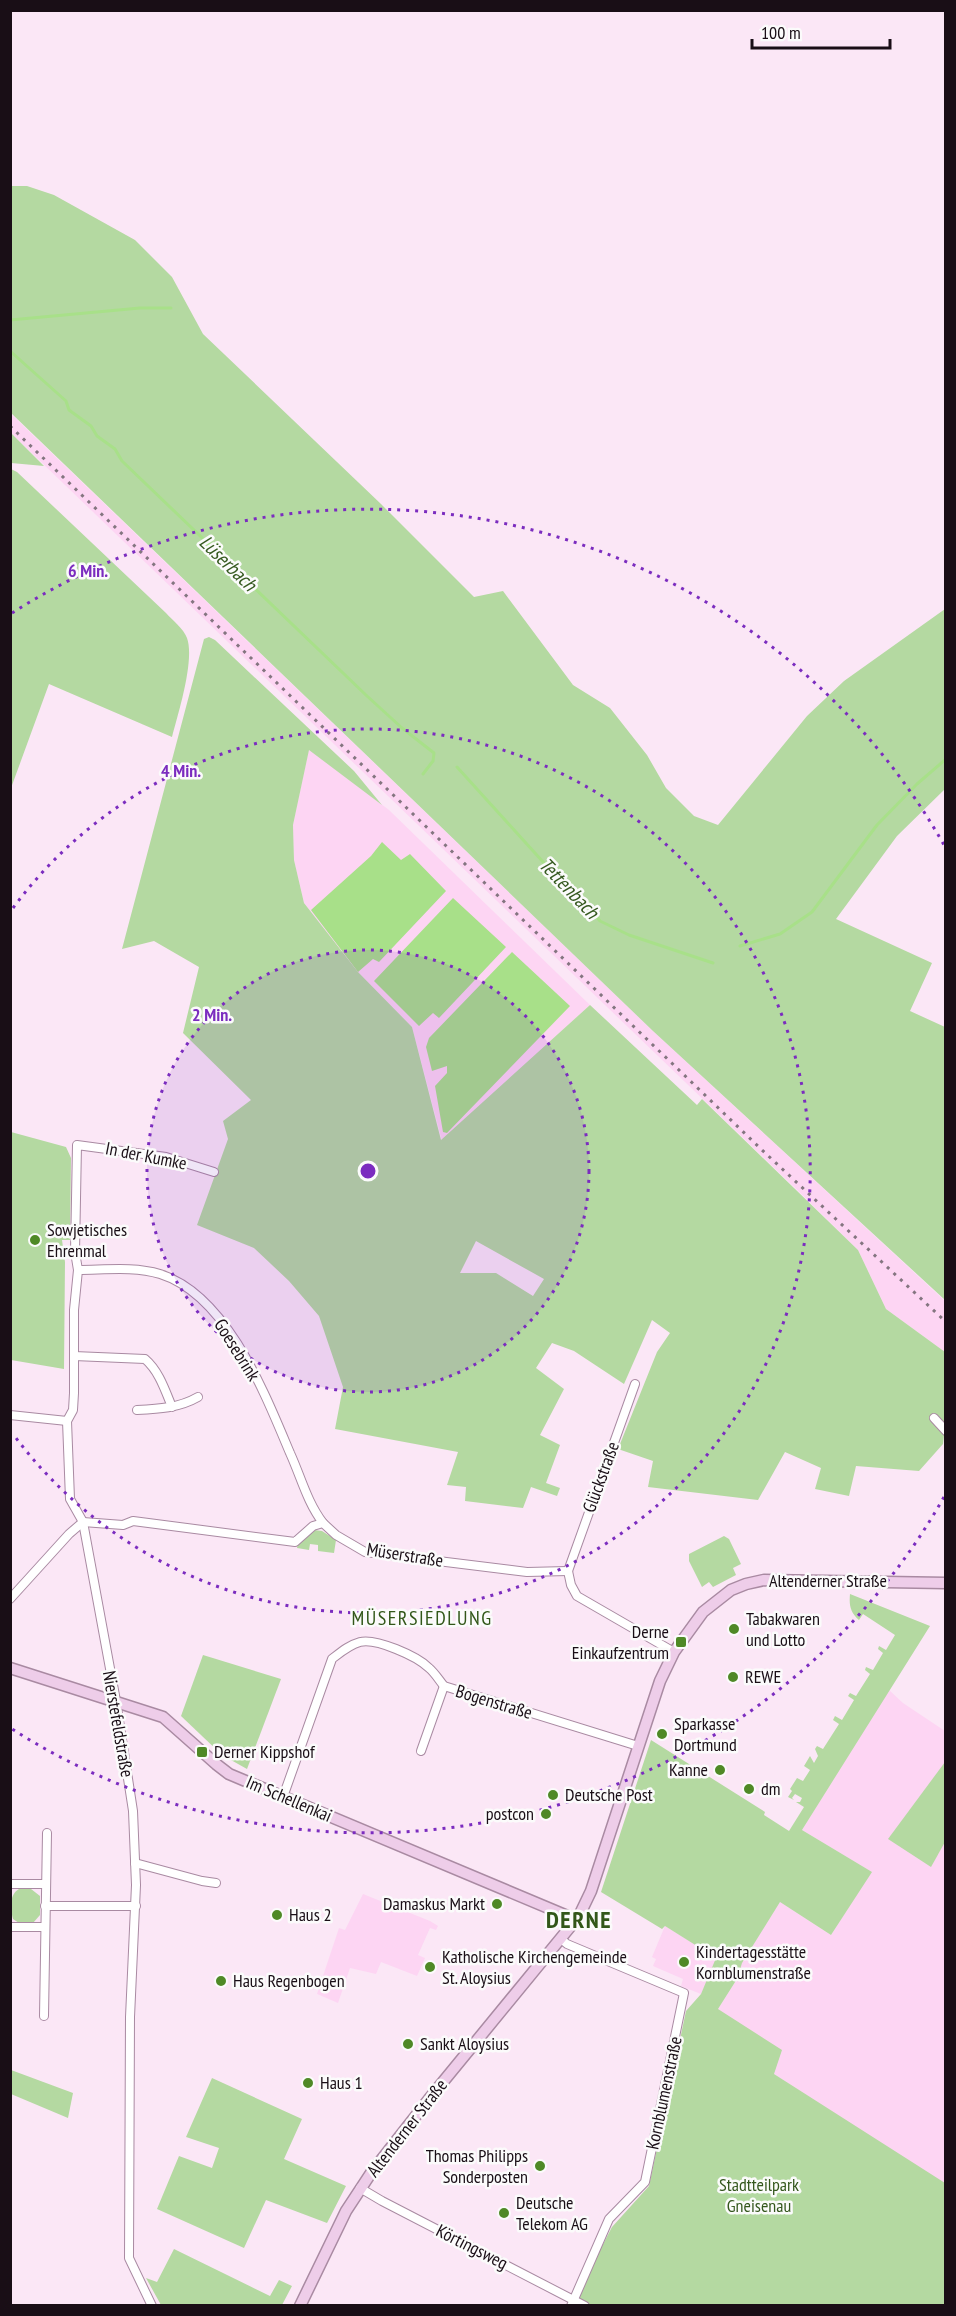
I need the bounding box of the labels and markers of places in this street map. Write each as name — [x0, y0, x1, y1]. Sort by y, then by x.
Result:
centre of rings — [358, 1161, 378, 1181]
place label: Sowjetisches Ehrenmal — [47, 1218, 127, 1262]
marker: Sowjetisches Ehrenmal — [28, 1233, 42, 1247]
place label: Tabakwaren und Lotto — [746, 1607, 820, 1651]
place label: Derne Einkaufzentrum — [572, 1620, 669, 1664]
marker: Tabakwaren und Lotto — [727, 1622, 741, 1636]
marker: Derne Einkaufzentrum — [674, 1635, 688, 1649]
place label: REWE — [745, 1665, 781, 1688]
marker: REWE — [726, 1670, 740, 1684]
place label: Sparkasse Dortmund — [674, 1712, 737, 1756]
marker: Sparkasse Dortmund — [655, 1727, 669, 1741]
place label: Derner Kippshof — [214, 1740, 316, 1763]
marker: Derner Kippshof — [195, 1745, 209, 1759]
place label: Kanne — [669, 1758, 708, 1781]
marker: Kanne — [713, 1763, 727, 1777]
place label: dm — [761, 1777, 781, 1800]
marker: dm — [742, 1782, 756, 1796]
place label: Deutsche Post — [565, 1783, 653, 1806]
marker: Deutsche Post — [546, 1788, 560, 1802]
place label: postcon — [486, 1802, 534, 1825]
marker: postcon — [539, 1807, 553, 1821]
place label: Damaskus Markt — [383, 1892, 485, 1915]
marker: Damaskus Markt — [490, 1897, 504, 1911]
place label: Haus 2 — [289, 1903, 332, 1926]
marker: Haus 2 — [270, 1908, 284, 1922]
place label: Kindertagesstätte Kornblumenstraße — [696, 1940, 811, 1984]
place label: Katholische Kirchengemeinde St. Aloysius — [442, 1945, 627, 1989]
marker: Kindertagesstätte Kornblumenstraße — [677, 1955, 691, 1969]
marker: Katholische Kirchengemeinde St. Aloysius — [423, 1960, 437, 1974]
place label: Haus Regenbogen — [233, 1969, 345, 1992]
marker: Haus Regenbogen — [214, 1974, 228, 1988]
place label: Sankt Aloysius — [420, 2032, 509, 2055]
marker: Sankt Aloysius — [401, 2037, 415, 2051]
place label: Haus 1 — [320, 2071, 363, 2094]
marker: Haus 1 — [301, 2076, 315, 2090]
place label: Thomas Philipps Sonderposten — [426, 2144, 528, 2188]
marker: Thomas Philipps Sonderposten — [533, 2159, 547, 2173]
place label: Deutsche Telekom AG — [516, 2191, 588, 2235]
marker: Deutsche Telekom AG — [497, 2206, 511, 2220]

